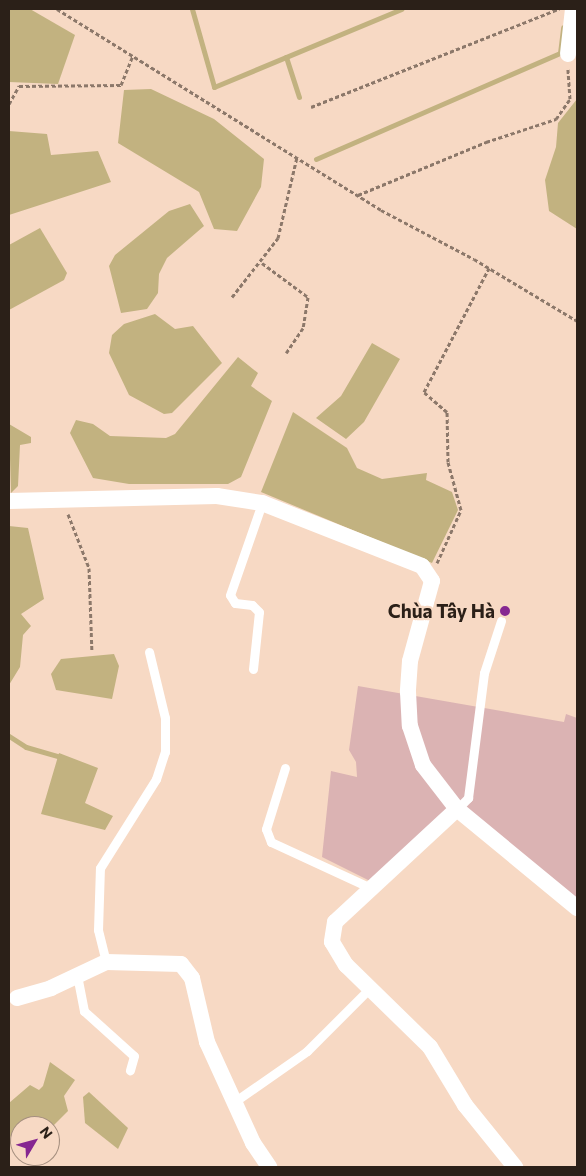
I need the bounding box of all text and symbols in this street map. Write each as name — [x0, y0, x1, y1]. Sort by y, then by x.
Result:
place label: Chùa Tây Hà — [388, 600, 495, 622]
marker: Chùa Tây Hà — [499, 605, 511, 617]
north arrow — [10, 1116, 60, 1166]
text: N — [37, 1123, 57, 1142]

